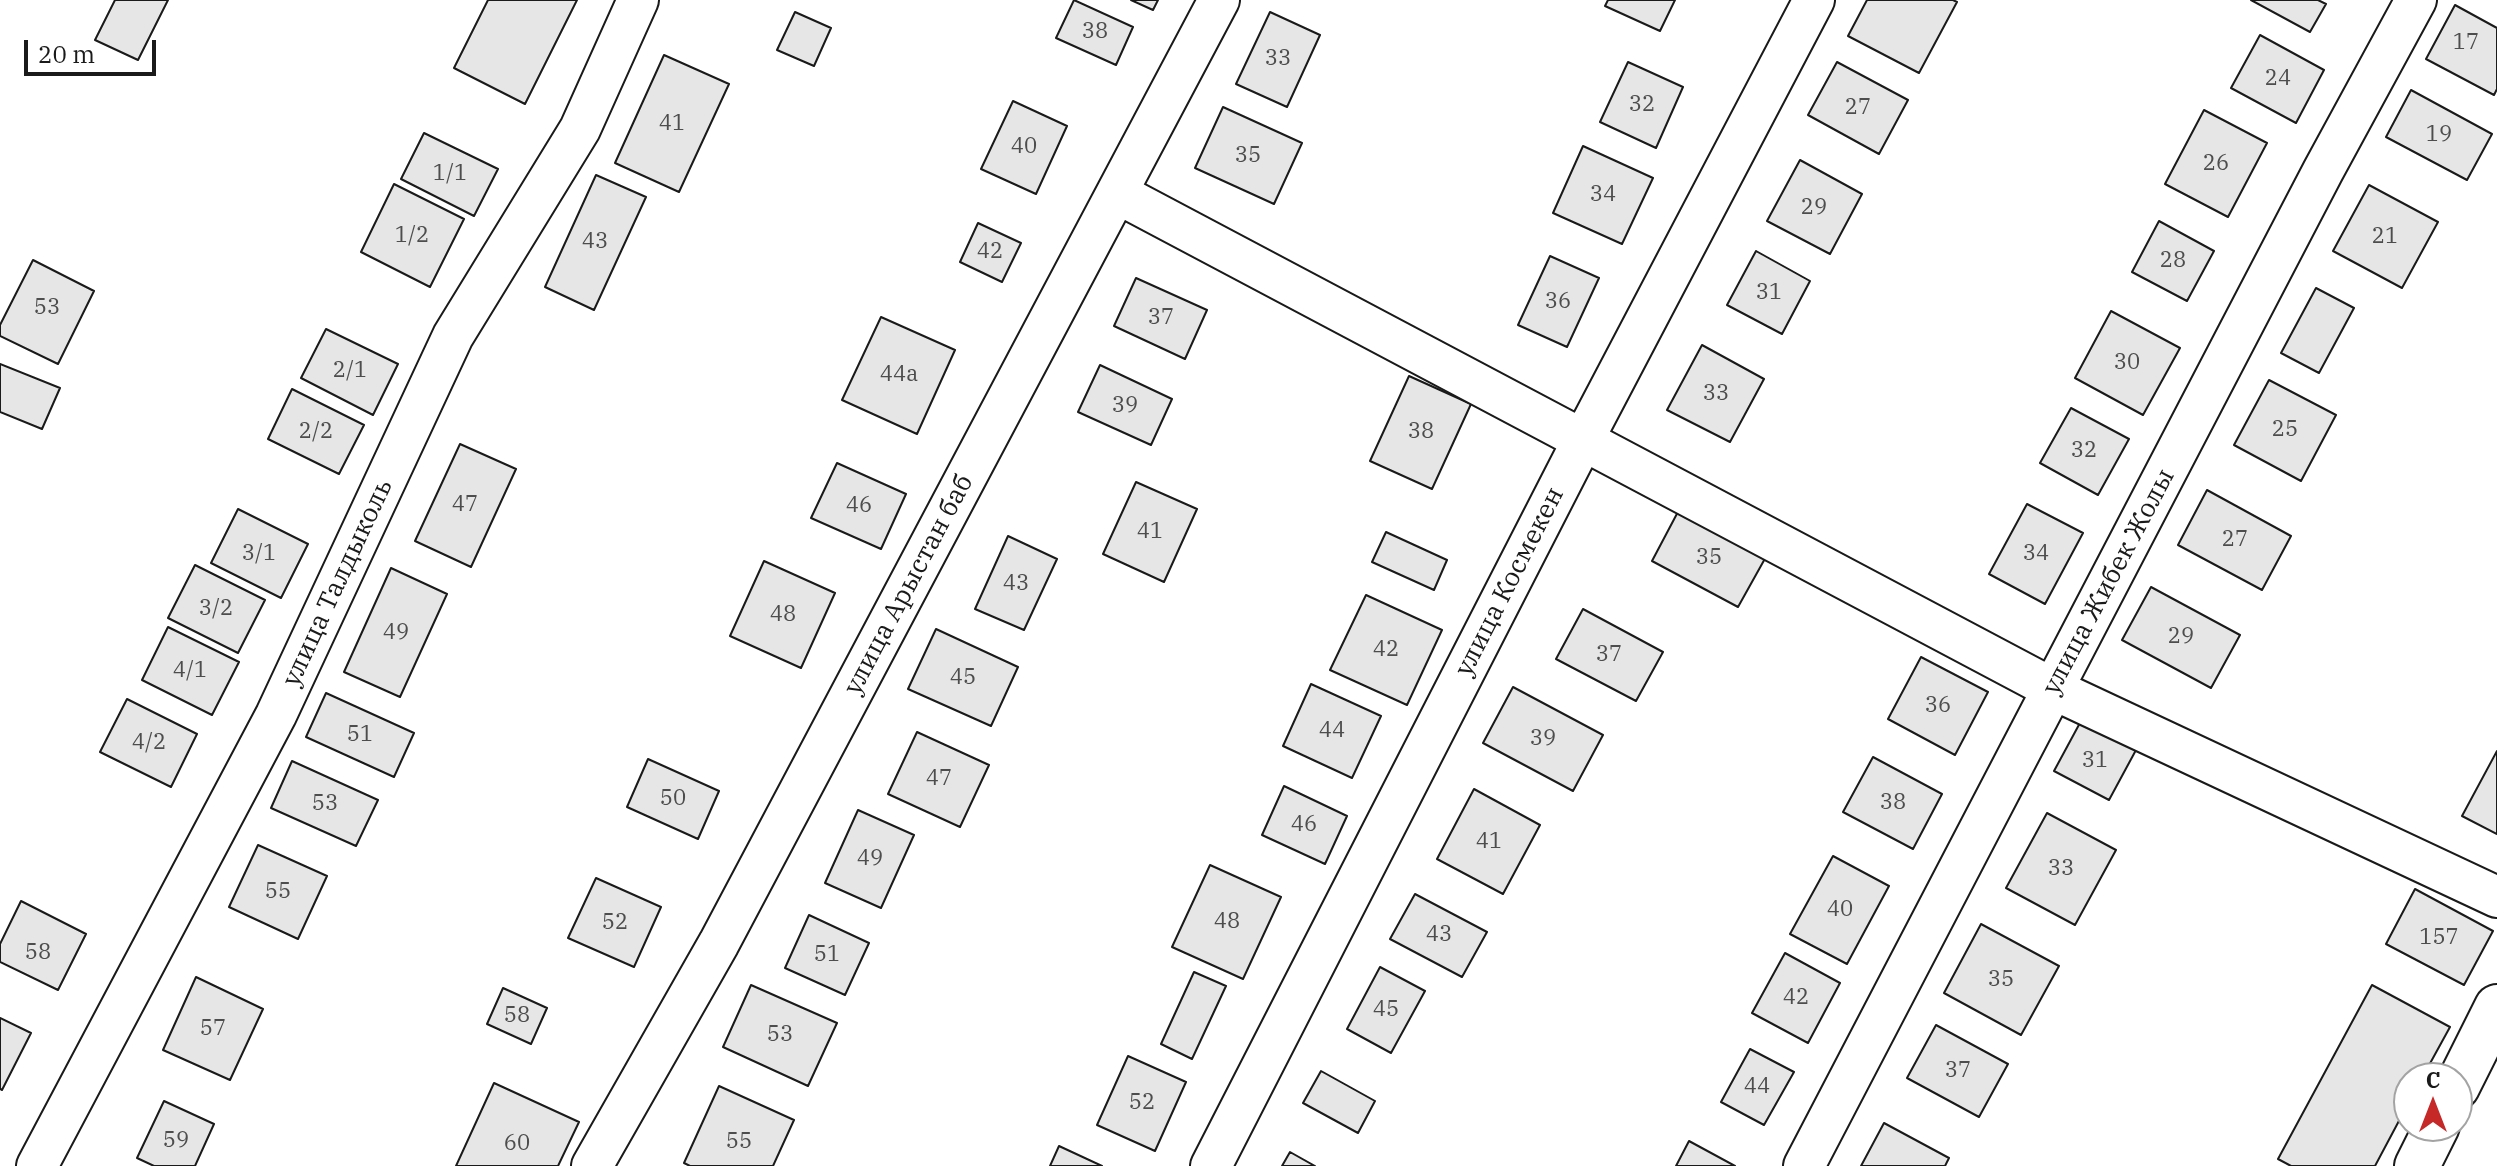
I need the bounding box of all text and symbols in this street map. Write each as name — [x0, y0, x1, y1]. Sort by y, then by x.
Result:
house number: 38 — [1082, 19, 1108, 45]
scale bar — [28, 24, 160, 74]
house number: 17 — [2453, 30, 2479, 56]
text: 20 m — [38, 38, 95, 70]
house number: 33 — [1265, 46, 1291, 72]
house number: 24 — [2265, 66, 2291, 92]
house number: 32 — [1629, 92, 1655, 118]
house number: 27 — [1845, 95, 1871, 121]
house number: 41 — [659, 111, 685, 137]
house number: 19 — [2426, 122, 2452, 148]
house number: 40 — [1011, 134, 1037, 160]
house number: 35 — [1235, 143, 1261, 169]
house number: 26 — [2203, 151, 2229, 177]
house number: 1/1 — [433, 161, 467, 187]
house number: 34 — [1590, 182, 1616, 208]
house number: 29 — [1801, 195, 1827, 221]
house number: 1/2 — [395, 223, 429, 249]
house number: 21 — [2372, 224, 2398, 250]
house number: 43 — [582, 229, 608, 255]
house number: 42 — [977, 239, 1003, 265]
house number: 28 — [2160, 248, 2186, 274]
house number: 31 — [1756, 280, 1782, 306]
house number: 36 — [1545, 289, 1571, 315]
house number: 53 — [34, 295, 60, 321]
house number: 37 — [1148, 305, 1174, 331]
house number: 30 — [2114, 350, 2140, 376]
house number: 2/1 — [333, 358, 367, 384]
house number: 44а — [880, 362, 918, 388]
house number: 33 — [1703, 381, 1729, 407]
house number: 39 — [1112, 393, 1138, 419]
house number: 25 — [2272, 417, 2298, 443]
house number: 2/2 — [299, 419, 333, 445]
house number: 38 — [1408, 419, 1434, 445]
house number: 32 — [2071, 438, 2097, 464]
street label: улица Жибек Жолы — [2036, 464, 2182, 700]
street label: улица Арыстан баб — [838, 470, 980, 700]
street label: улица Талдыколь — [276, 474, 400, 692]
street label: улица Космекен — [1449, 482, 1571, 682]
house number: 47 — [452, 492, 478, 518]
house number: 46 — [846, 493, 872, 519]
house number: 41 — [1137, 519, 1163, 545]
house number: 27 — [2222, 527, 2248, 553]
house number: 3/1 — [242, 541, 276, 567]
house number: 34 — [2023, 541, 2049, 567]
house number: 35 — [1696, 545, 1722, 571]
house number: 43 — [1003, 571, 1029, 597]
house number: 3/2 — [199, 596, 233, 622]
house number: 48 — [770, 602, 796, 628]
house number: 49 — [383, 620, 409, 646]
house number: 29 — [2168, 624, 2194, 650]
house number: 42 — [1373, 637, 1399, 663]
house number: 37 — [1596, 642, 1622, 668]
house number: 4/1 — [173, 658, 207, 684]
house number: 45 — [950, 665, 976, 691]
house number: 36 — [1925, 693, 1951, 719]
house number: 44 — [1319, 718, 1345, 744]
house number: 51 — [347, 722, 373, 748]
house number: 39 — [1530, 726, 1556, 752]
house number: 4/2 — [132, 730, 166, 756]
house number: 31 — [2082, 748, 2108, 774]
house number: 47 — [926, 766, 952, 792]
house number: 50 — [660, 786, 686, 812]
house number: 38 — [1880, 790, 1906, 816]
house number: 53 — [312, 791, 338, 817]
house number: 46 — [1291, 812, 1317, 838]
house number: 41 — [1476, 829, 1502, 855]
house number: 49 — [857, 846, 883, 872]
house number: 33 — [2048, 856, 2074, 882]
house number: 55 — [265, 879, 291, 905]
house number: 40 — [1827, 897, 1853, 923]
house number: 48 — [1214, 909, 1240, 935]
house number: 52 — [602, 910, 628, 936]
house number: 43 — [1426, 922, 1452, 948]
house number: 157 — [2419, 925, 2459, 951]
house number: 58 — [25, 940, 51, 966]
house number: 51 — [814, 942, 840, 968]
house number: 35 — [1988, 967, 2014, 993]
house number: 42 — [1783, 985, 1809, 1011]
house number: 45 — [1373, 997, 1399, 1023]
house number: 58 — [504, 1003, 530, 1029]
house number: 57 — [200, 1016, 226, 1042]
house number: 53 — [767, 1022, 793, 1048]
house number: 37 — [1945, 1058, 1971, 1084]
north arrow — [2393, 1062, 2473, 1142]
text: С — [2426, 1065, 2440, 1094]
house number: 44 — [1744, 1074, 1770, 1100]
house number: 52 — [1129, 1090, 1155, 1116]
house number: 59 — [163, 1128, 189, 1154]
house number: 55 — [726, 1129, 752, 1155]
house number: 60 — [504, 1131, 530, 1157]

